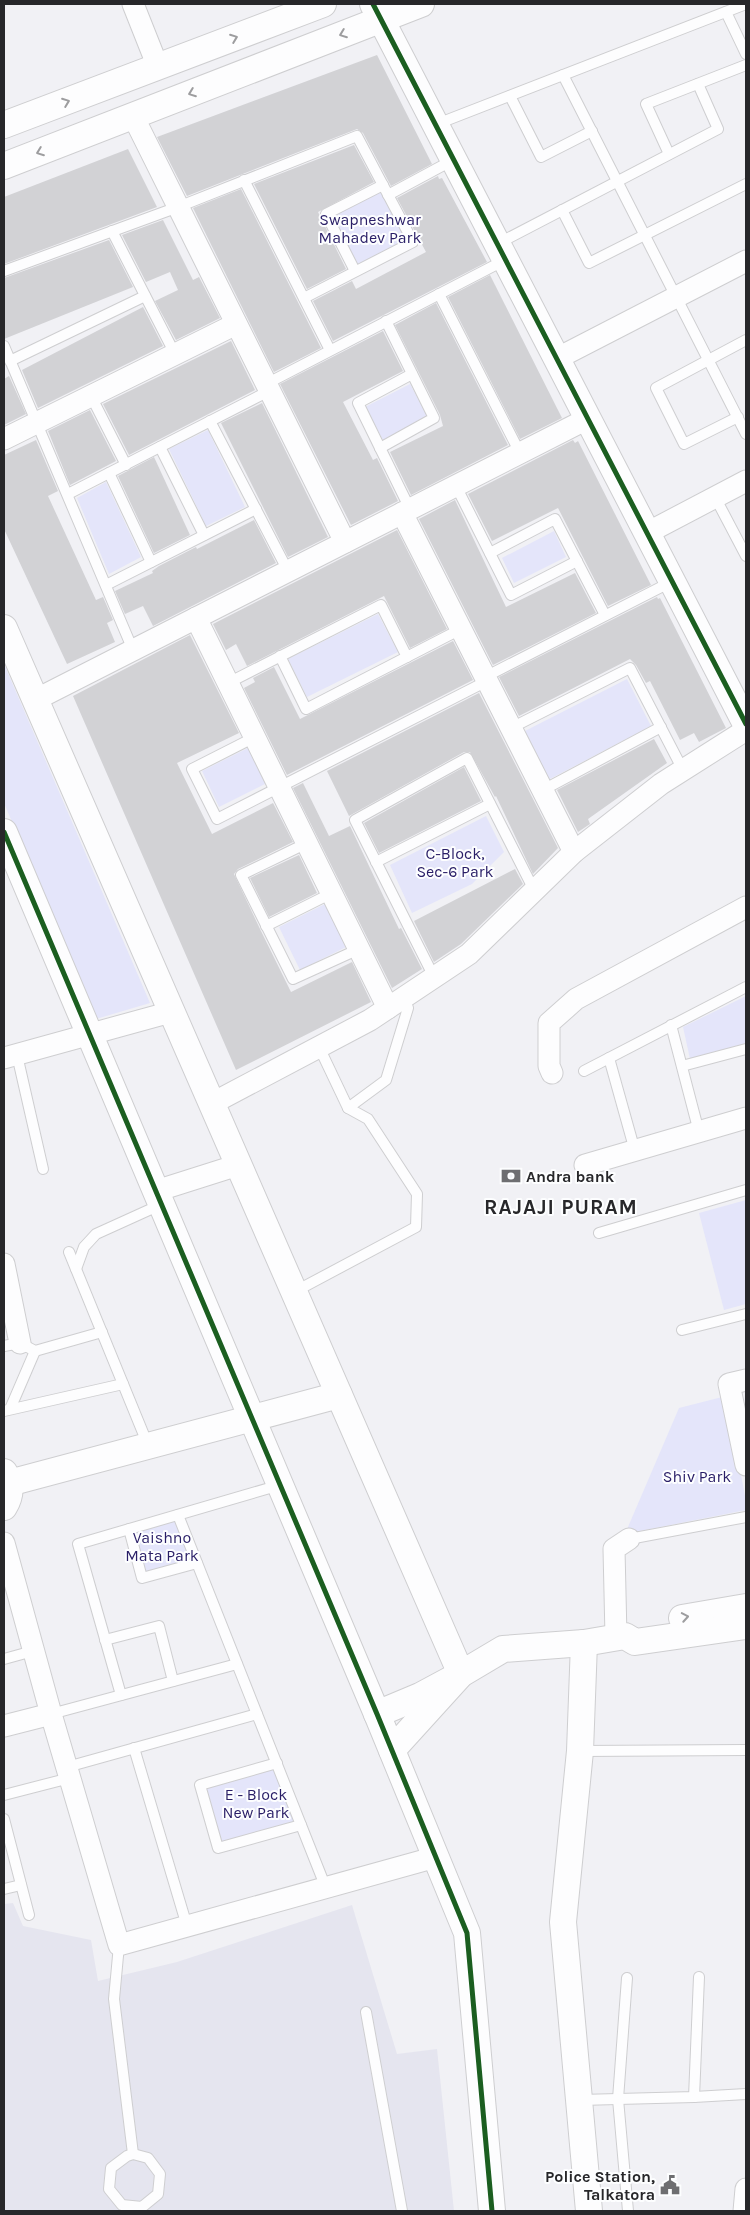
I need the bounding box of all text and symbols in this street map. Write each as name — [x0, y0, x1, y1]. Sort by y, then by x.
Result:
one-way arrow — [339, 28, 348, 38]
one-way arrow — [229, 34, 238, 44]
one-way arrow — [188, 87, 196, 97]
one-way arrow — [61, 98, 69, 108]
one-way arrow — [36, 146, 45, 156]
park label: Swapneshwar Mahadev Park — [319, 210, 421, 247]
park label: C-Block, Sec-6 Park — [416, 844, 494, 881]
bank icon: Andra bank — [500, 1165, 522, 1187]
place label: Andra bank — [526, 1167, 615, 1186]
district label: RAJAJI PURAM — [484, 1195, 638, 1219]
park label: Shiv Park — [663, 1467, 731, 1486]
park label: Vaishno Mata Park — [125, 1528, 199, 1565]
one-way arrow — [681, 1613, 690, 1623]
park label: E - Block New Park — [222, 1785, 290, 1822]
place label: Police Station, Talkatora — [545, 2167, 655, 2204]
public building icon: Police Station, Talkatora — [659, 2174, 681, 2196]

